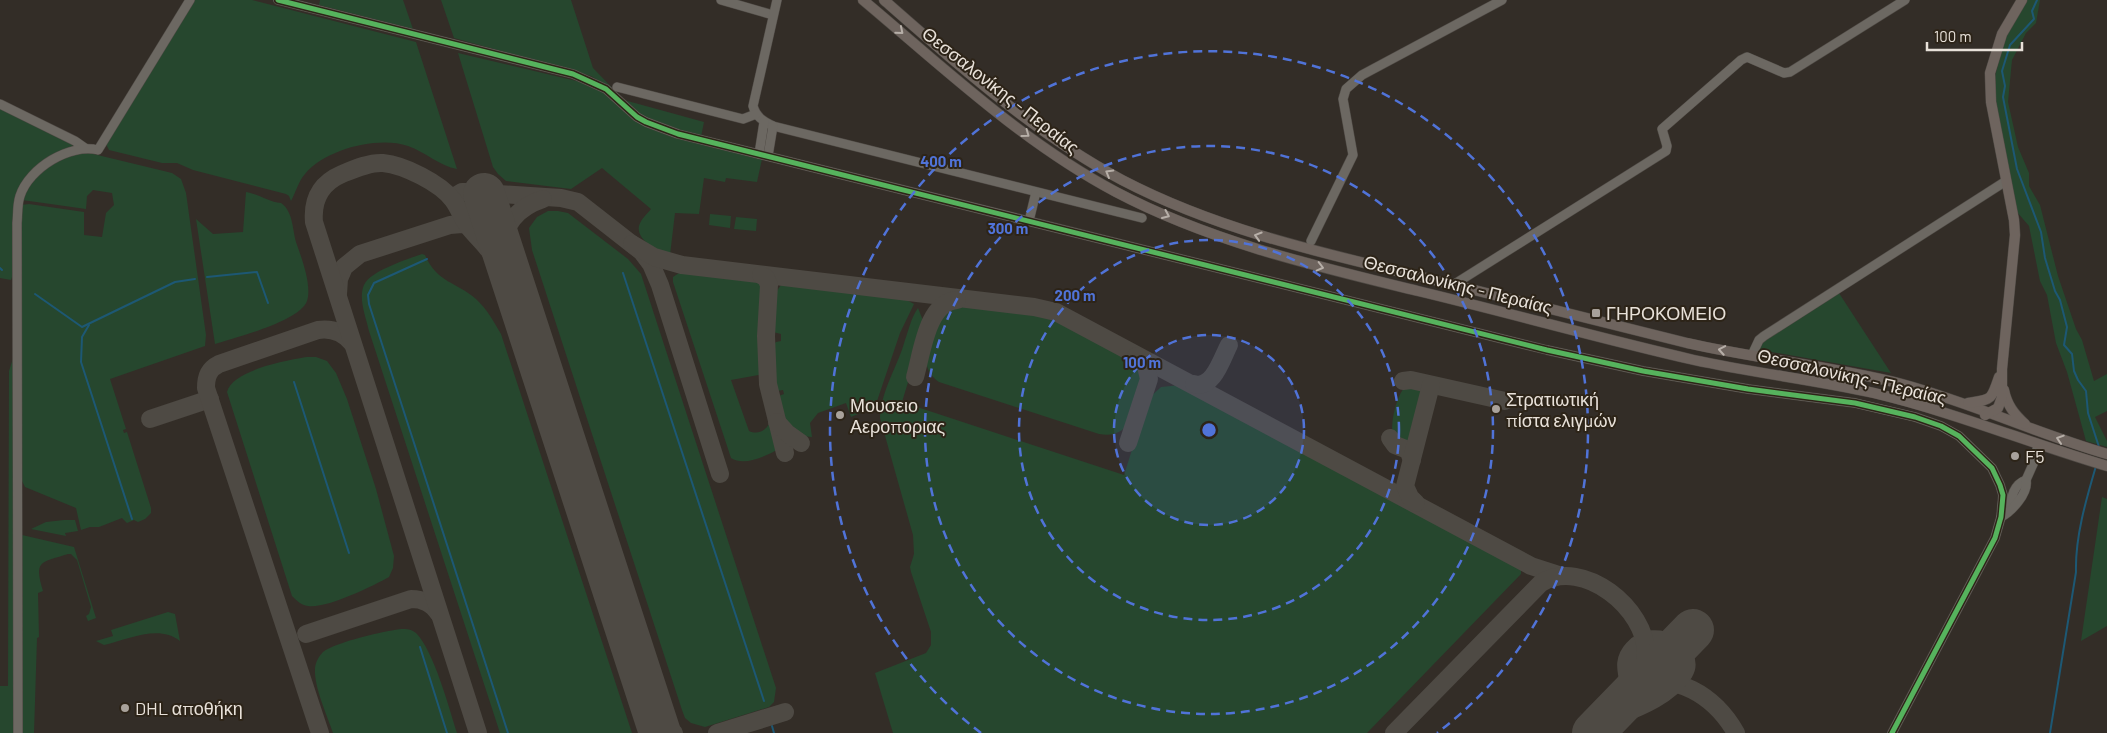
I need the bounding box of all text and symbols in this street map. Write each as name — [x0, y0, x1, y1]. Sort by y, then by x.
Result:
scale bar — [1927, 20, 2022, 52]
street label: Θεσσαλονίκης - Περαίας — [918, 22, 1084, 158]
one-way arrow — [894, 26, 903, 34]
text: 100 m — [1934, 27, 1972, 45]
one-way arrow — [1020, 128, 1030, 137]
text: 400 m — [920, 152, 962, 170]
one-way arrow — [1105, 169, 1114, 179]
one-way arrow — [1161, 209, 1170, 219]
text: 300 m — [988, 219, 1028, 237]
one-way arrow — [1255, 232, 1263, 242]
street label: Θεσσαλονίκης - Περαίας — [1362, 250, 1555, 318]
one-way arrow — [1316, 261, 1325, 272]
text: 200 m — [1054, 286, 1096, 304]
place label: ΓΗΡΟΚΟΜΕΙΟ — [1606, 302, 1726, 324]
marker: ΓΗΡΟΚΟΜΕΙΟ — [1590, 307, 1602, 319]
street label: Θεσσαλονίκης - Περαίας — [1755, 344, 1949, 409]
one-way arrow — [1717, 346, 1726, 356]
text: 100 m — [1123, 353, 1161, 371]
place label: Στρατιωτική πίστα ελιγμών — [1506, 388, 1617, 431]
place label: Μουσειο Αεροποριας — [850, 394, 946, 437]
marker: Στρατιωτική πίστα ελιγμών — [1490, 403, 1502, 415]
marker: Μουσειο Αεροποριας — [834, 409, 846, 421]
centre of rings — [1200, 421, 1218, 439]
one-way arrow — [2056, 435, 2065, 445]
place label: F5 — [2025, 445, 2044, 467]
marker: F5 — [2009, 450, 2021, 462]
place label: DHL αποθήκη — [135, 697, 243, 719]
marker: DHL αποθήκη — [119, 702, 131, 714]

